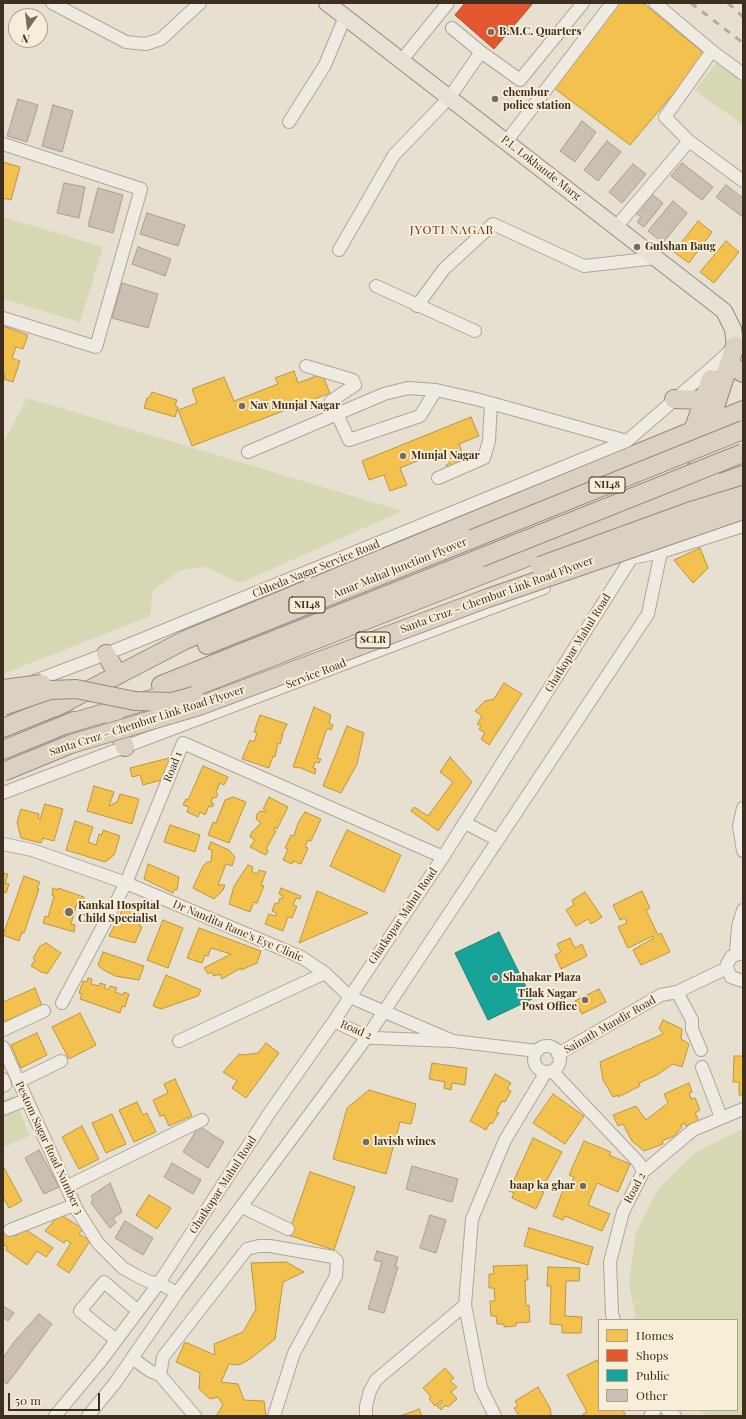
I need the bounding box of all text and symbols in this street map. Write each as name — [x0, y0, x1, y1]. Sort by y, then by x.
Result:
north arrow — [8, 8, 48, 48]
place label: B.M.C. Quarters — [499, 25, 581, 39]
marker: B.M.C. Quarters — [486, 27, 496, 37]
text: N — [20, 31, 31, 47]
place label: chembur police station — [503, 86, 571, 112]
marker: chembur police station — [490, 94, 500, 104]
street label: P.L. Lokhande Marg — [499, 133, 583, 203]
district label: JYOTI NAGAR — [410, 223, 494, 237]
place label: Gulshan Baug — [645, 240, 716, 254]
marker: Gulshan Baug — [632, 242, 642, 252]
place label: Nav Munjal Nagar — [250, 399, 340, 413]
marker: Nav Munjal Nagar — [237, 401, 247, 411]
place label: Munjal Nagar — [411, 449, 480, 463]
marker: Munjal Nagar — [398, 451, 408, 461]
road number: NH48 — [589, 477, 625, 493]
street label: Amar Mahal Junction Flyover — [331, 535, 469, 601]
street label: Chheda Nagar Service Road — [250, 537, 382, 601]
street label: Santa Cruz – Chembur Link Road Flyover — [399, 554, 595, 636]
street label: Ghatkopar Mahul Road — [542, 591, 614, 695]
road number: NH48 — [289, 597, 325, 613]
road number: SCLR — [356, 632, 390, 648]
street label: Service Road — [284, 656, 348, 692]
street label: Santa Cruz – Chembur Link Road Flyover — [48, 683, 246, 759]
street label: Road 1 — [161, 750, 185, 784]
street label: Ghatkopar Mahul Road — [366, 865, 440, 967]
street label: Dr Nandita Rane's Eye Clinic — [171, 897, 305, 965]
place label: Kankal Hospital Child Specialist — [78, 899, 159, 925]
marker: Kankal Hospital Child Specialist — [63, 906, 75, 918]
place label: Shahakar Plaza — [503, 971, 581, 985]
marker: Shahakar Plaza — [490, 973, 500, 983]
place label: Tilak Nagar Post Office — [518, 987, 577, 1013]
street label: Sainath Mandir Road — [562, 993, 658, 1057]
marker: Tilak Nagar Post Office — [580, 995, 590, 1005]
street label: Road 2 — [338, 1017, 374, 1043]
street label: Pestom Sagar Road Number 3 — [12, 1079, 86, 1217]
street label: Ghatkopar Mahul Road — [187, 1134, 259, 1236]
place label: lavish wines — [374, 1135, 436, 1149]
marker: lavish wines — [361, 1137, 371, 1147]
street label: Road 2 — [621, 1170, 649, 1206]
place label: baap ka ghar — [510, 1179, 575, 1193]
marker: baap ka ghar — [578, 1181, 588, 1191]
legend — [598, 1319, 738, 1411]
text: Homes — [636, 1327, 674, 1343]
text: Shops — [636, 1347, 668, 1363]
text: Public — [636, 1367, 669, 1383]
scale bar — [10, 1385, 102, 1411]
text: Other — [636, 1387, 668, 1403]
text: 50 m — [15, 1392, 41, 1408]

